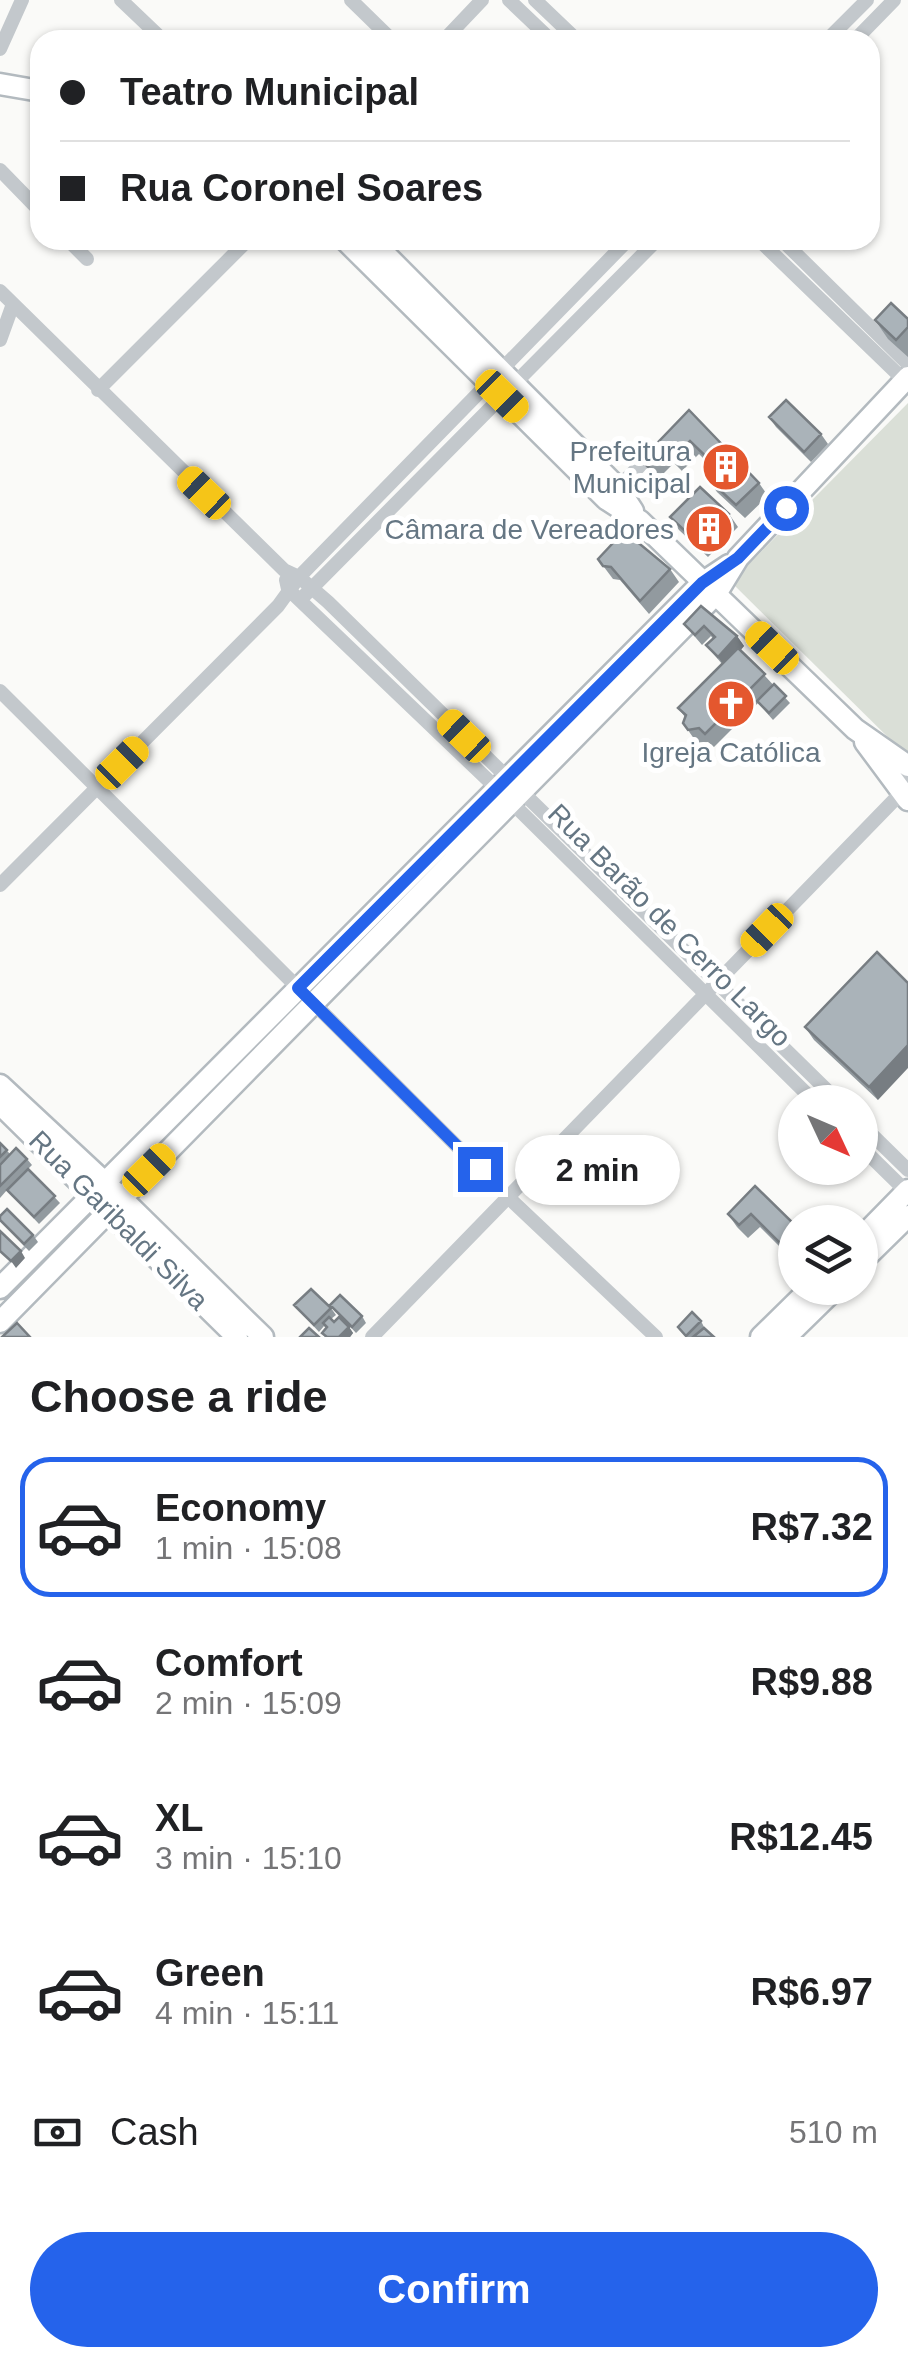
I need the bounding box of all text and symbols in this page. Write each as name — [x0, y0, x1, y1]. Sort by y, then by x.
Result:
text: Teatro Municipal — [120, 71, 419, 113]
text: Rua Coronel Soares — [120, 167, 483, 209]
car — [470, 364, 534, 428]
place label: Prefeitura Municipal — [570, 436, 691, 499]
building icon: Prefeitura Municipal — [700, 441, 752, 493]
car — [172, 461, 236, 525]
route start — [764, 486, 809, 531]
building icon: Câmara de Vereadores — [683, 503, 735, 555]
place label: Câmara de Vereadores — [384, 514, 674, 545]
car — [740, 616, 804, 680]
church icon: Igreja Católica — [705, 678, 757, 730]
car — [432, 704, 496, 768]
car — [90, 731, 154, 795]
place label: Igreja Católica — [642, 737, 821, 768]
street label: Rua Barão de Cerro Largo — [542, 798, 797, 1053]
car — [735, 898, 799, 962]
north arrow — [778, 1085, 878, 1185]
map controls — [778, 1085, 878, 1305]
street label: Rua Garibaldi Silva — [23, 1125, 215, 1316]
callout: 2 min — [515, 1134, 680, 1204]
car — [117, 1138, 181, 1202]
route end — [458, 1147, 503, 1192]
text: 2 min — [556, 1152, 639, 1188]
button: layers — [778, 1205, 878, 1305]
text: Choose a ride — [30, 1371, 328, 1422]
icon: car — [35, 1482, 125, 1572]
text: Economy — [155, 1487, 326, 1529]
text: R$7.32 — [750, 1506, 873, 1548]
text: 1 min · 15:08 — [155, 1530, 342, 1566]
icon: car — [35, 1637, 125, 1727]
text: Comfort — [155, 1642, 303, 1684]
text: R$9.88 — [750, 1661, 873, 1703]
text: 2 min · 15:09 — [155, 1685, 342, 1721]
icon: car — [35, 1792, 125, 1882]
text: XL — [155, 1797, 204, 1839]
text: R$12.45 — [729, 1816, 873, 1858]
text: 3 min · 15:10 — [155, 1840, 342, 1876]
icon: car — [35, 1947, 125, 2037]
text: Green — [155, 1952, 265, 1994]
text: R$6.97 — [750, 1971, 873, 2013]
text: 4 min · 15:11 — [155, 1995, 339, 2031]
icon: cash — [30, 2105, 85, 2160]
text: Cash — [110, 2111, 199, 2153]
text: 510 m — [789, 2114, 878, 2150]
button: Confirm — [30, 2232, 878, 2347]

